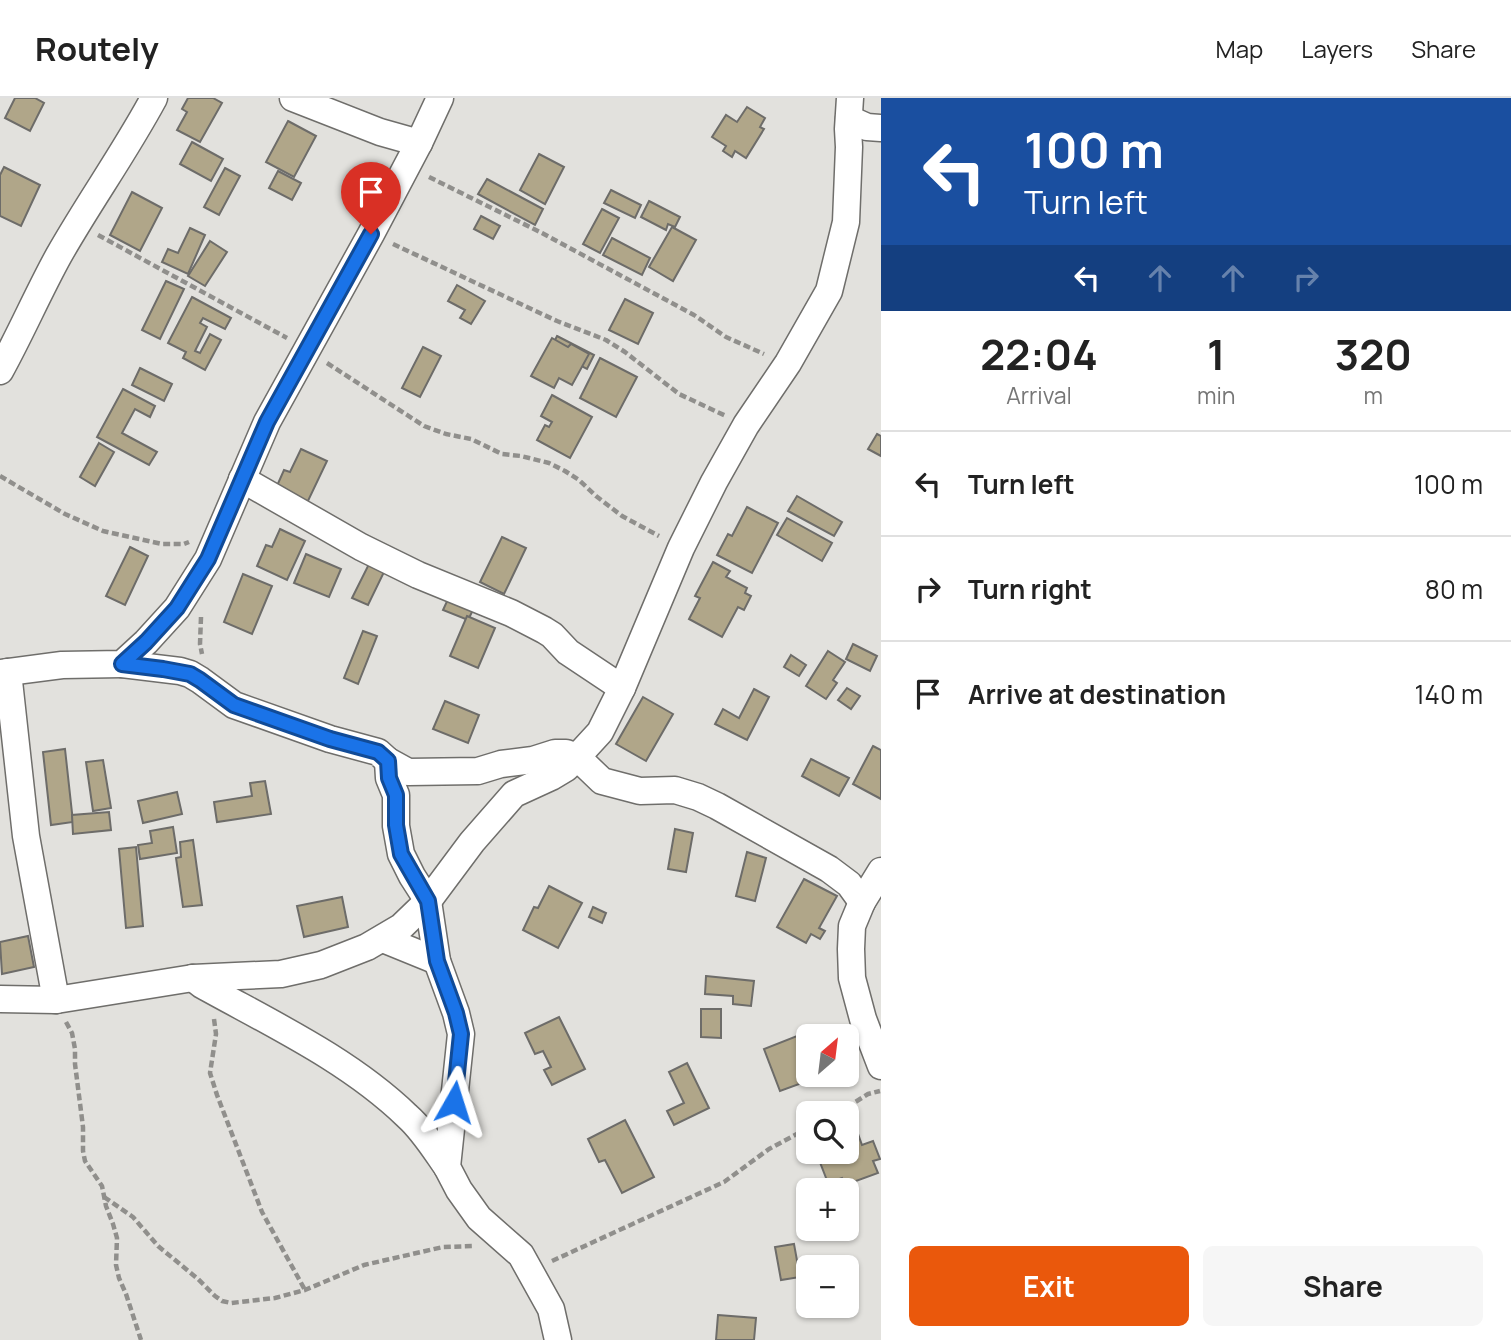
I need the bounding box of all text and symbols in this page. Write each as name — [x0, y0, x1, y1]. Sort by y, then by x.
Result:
text: Routely — [35, 26, 159, 71]
text: Map — [1216, 32, 1263, 65]
text: Layers — [1301, 32, 1373, 65]
text: Share — [1411, 32, 1476, 65]
text: 100 m — [1024, 116, 1164, 183]
icon: left — [909, 126, 1000, 217]
pin — [341, 162, 401, 234]
icon: arrive — [352, 173, 390, 211]
text: Turn left — [1024, 180, 1148, 224]
icon: left — [1068, 259, 1106, 297]
icon: ahead — [1141, 259, 1179, 297]
icon: ahead — [1214, 259, 1252, 297]
icon: right — [1287, 259, 1325, 297]
text: 22:04 — [980, 325, 1098, 383]
text: 1 — [1207, 325, 1225, 383]
text: 320 — [1335, 325, 1412, 383]
text: Arrival — [1006, 379, 1072, 411]
text: min — [1197, 379, 1236, 411]
text: m — [1364, 379, 1383, 411]
icon: left — [909, 465, 947, 503]
text: Turn left — [968, 466, 1075, 502]
text: 100 m — [1414, 466, 1483, 502]
icon: right — [909, 570, 947, 608]
text: Turn right — [968, 571, 1092, 607]
text: 80 m — [1425, 571, 1483, 607]
icon: arrive — [909, 675, 947, 713]
text: Arrive at destination — [968, 676, 1226, 712]
text: 140 m — [1414, 676, 1483, 712]
north arrow — [796, 1024, 859, 1087]
map controls — [796, 1024, 859, 1318]
position arrow — [417, 1065, 491, 1139]
button: search — [796, 1101, 859, 1164]
button: + — [796, 1178, 859, 1241]
button: Exit — [909, 1246, 1189, 1326]
button: Share — [1203, 1246, 1483, 1326]
button: − — [796, 1255, 859, 1318]

